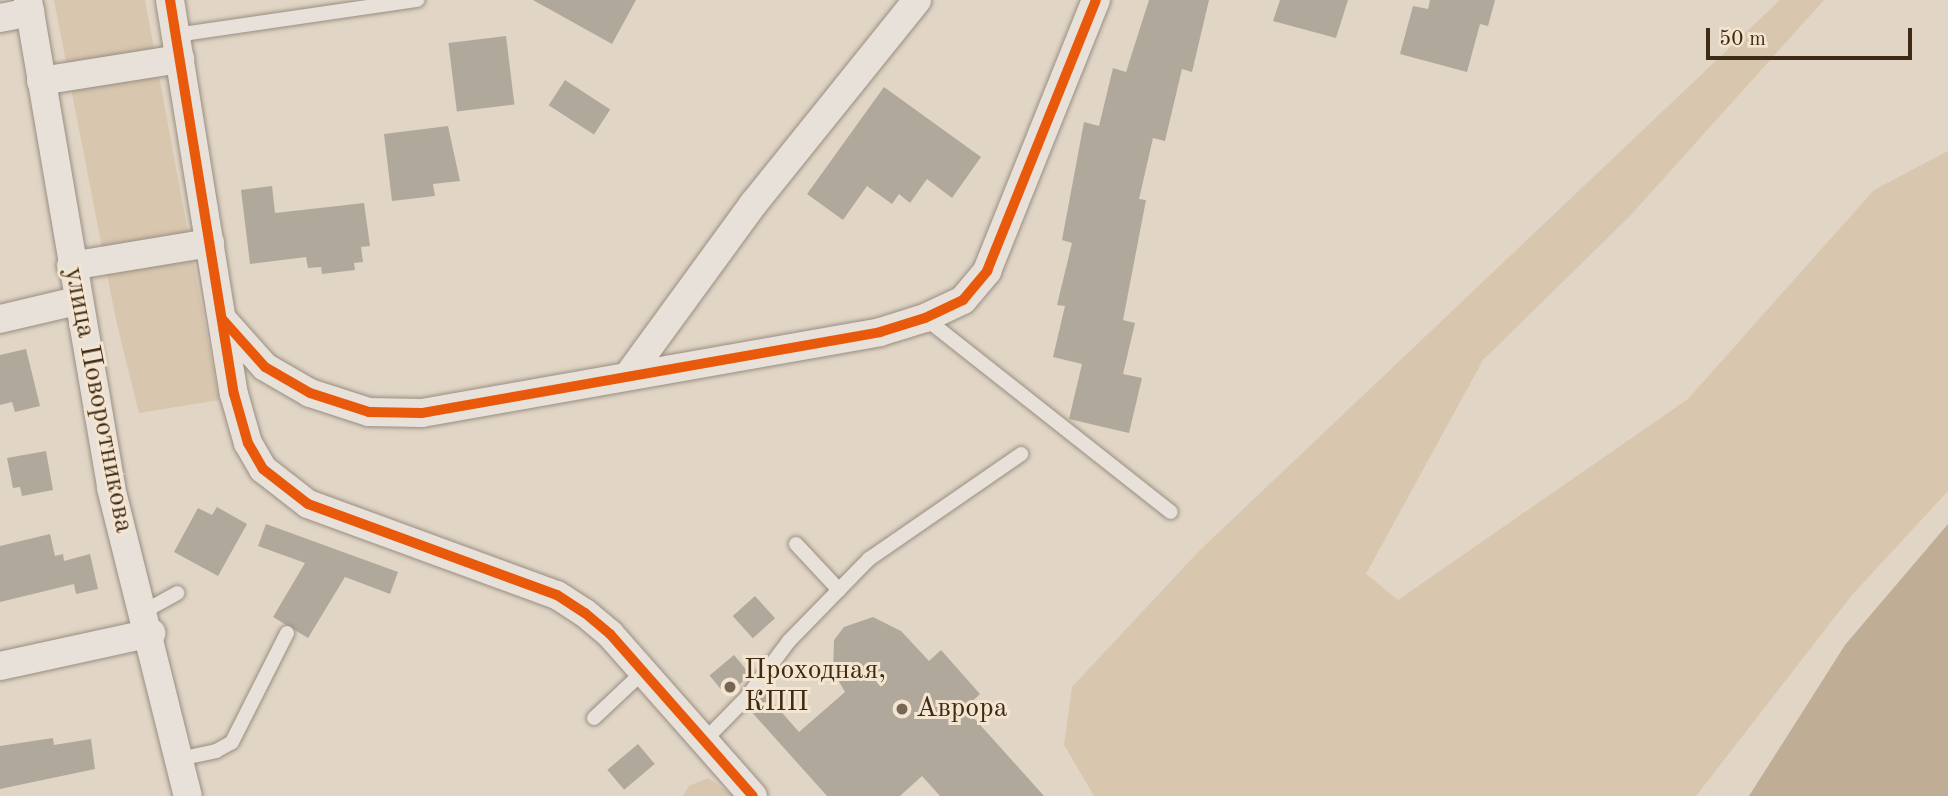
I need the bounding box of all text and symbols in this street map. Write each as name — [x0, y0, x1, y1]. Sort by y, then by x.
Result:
scale bar — [1710, 14, 1916, 58]
text: 50 m — [1719, 29, 1766, 50]
street label: улица Поворотникова — [56, 264, 140, 536]
place label: Проходная, КПП — [744, 654, 886, 720]
marker: Проходная, КПП — [722, 679, 738, 695]
place label: Аврора — [916, 692, 1008, 726]
marker: Аврора — [894, 701, 910, 717]

